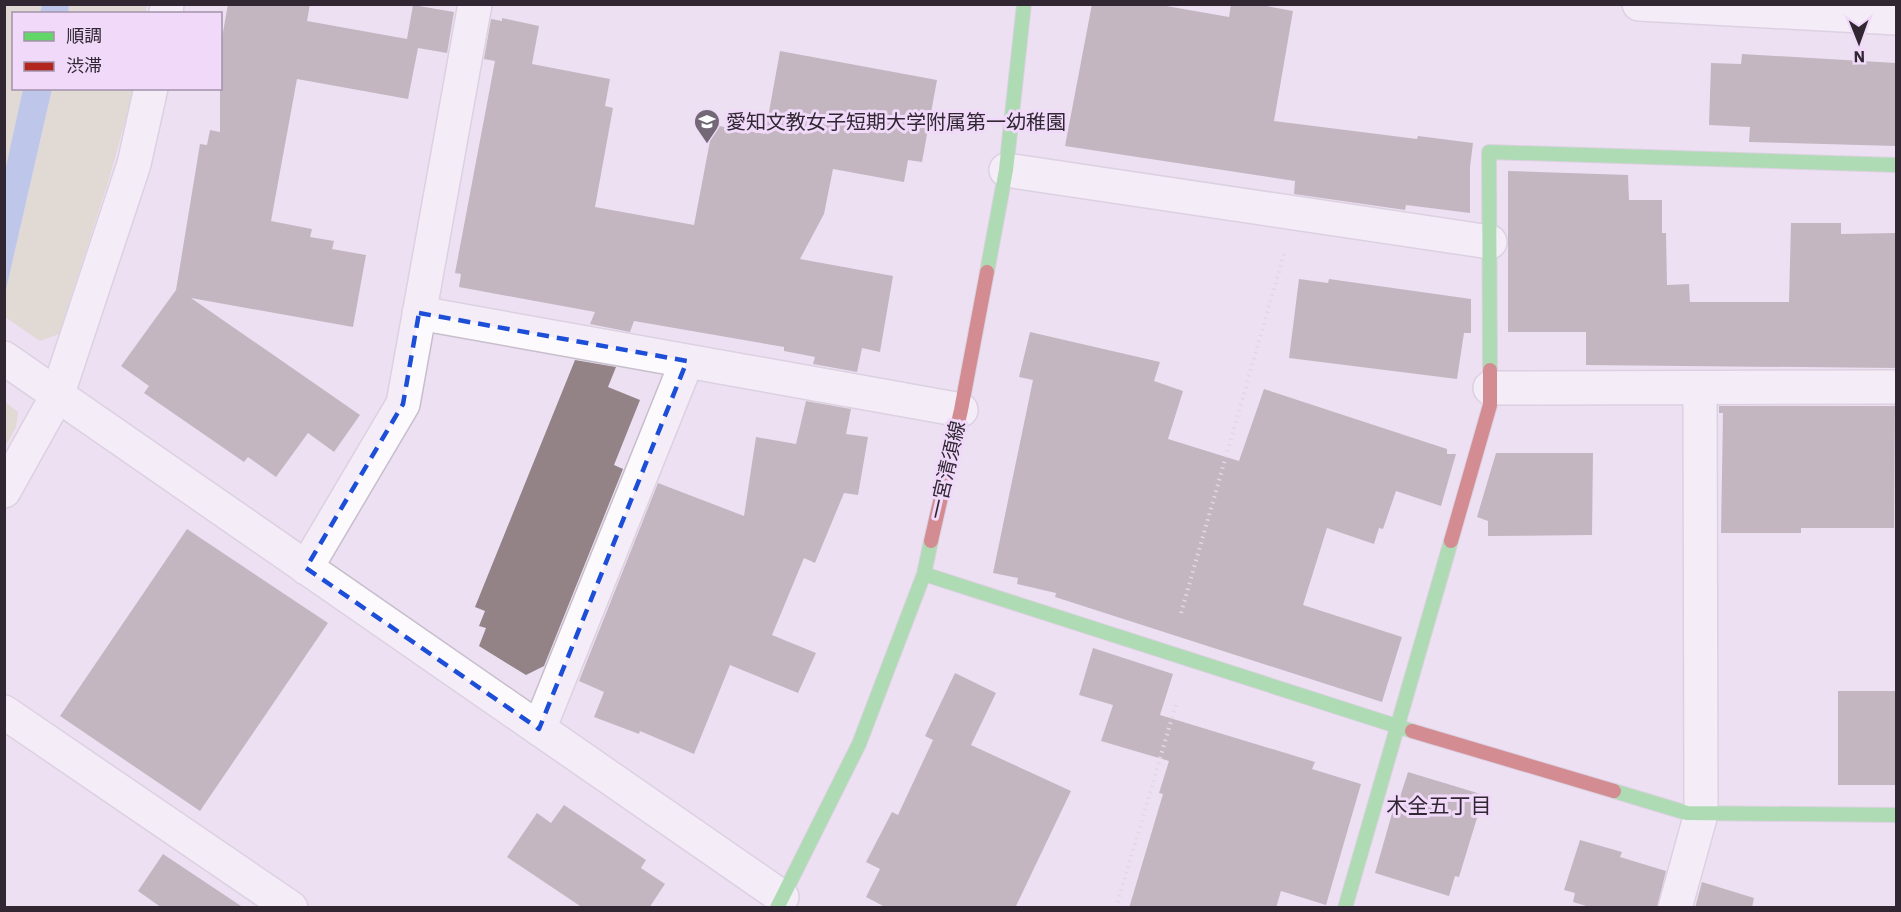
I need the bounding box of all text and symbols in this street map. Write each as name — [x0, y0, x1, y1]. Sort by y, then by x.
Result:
legend — [12, 12, 222, 90]
north arrow — [1829, 12, 1889, 72]
text: 順調 — [66, 24, 102, 47]
text: N — [1853, 47, 1865, 67]
text: 渋滞 — [66, 54, 102, 77]
school or university icon: 愛知文教女子短期大学附属第一幼稚園 — [692, 107, 722, 145]
place label: 愛知文教女子短期大学附属第一幼稚園 — [726, 108, 1066, 135]
street label: 一宮清須線 — [922, 418, 971, 522]
district label: 木全五丁目 — [1387, 791, 1492, 819]

